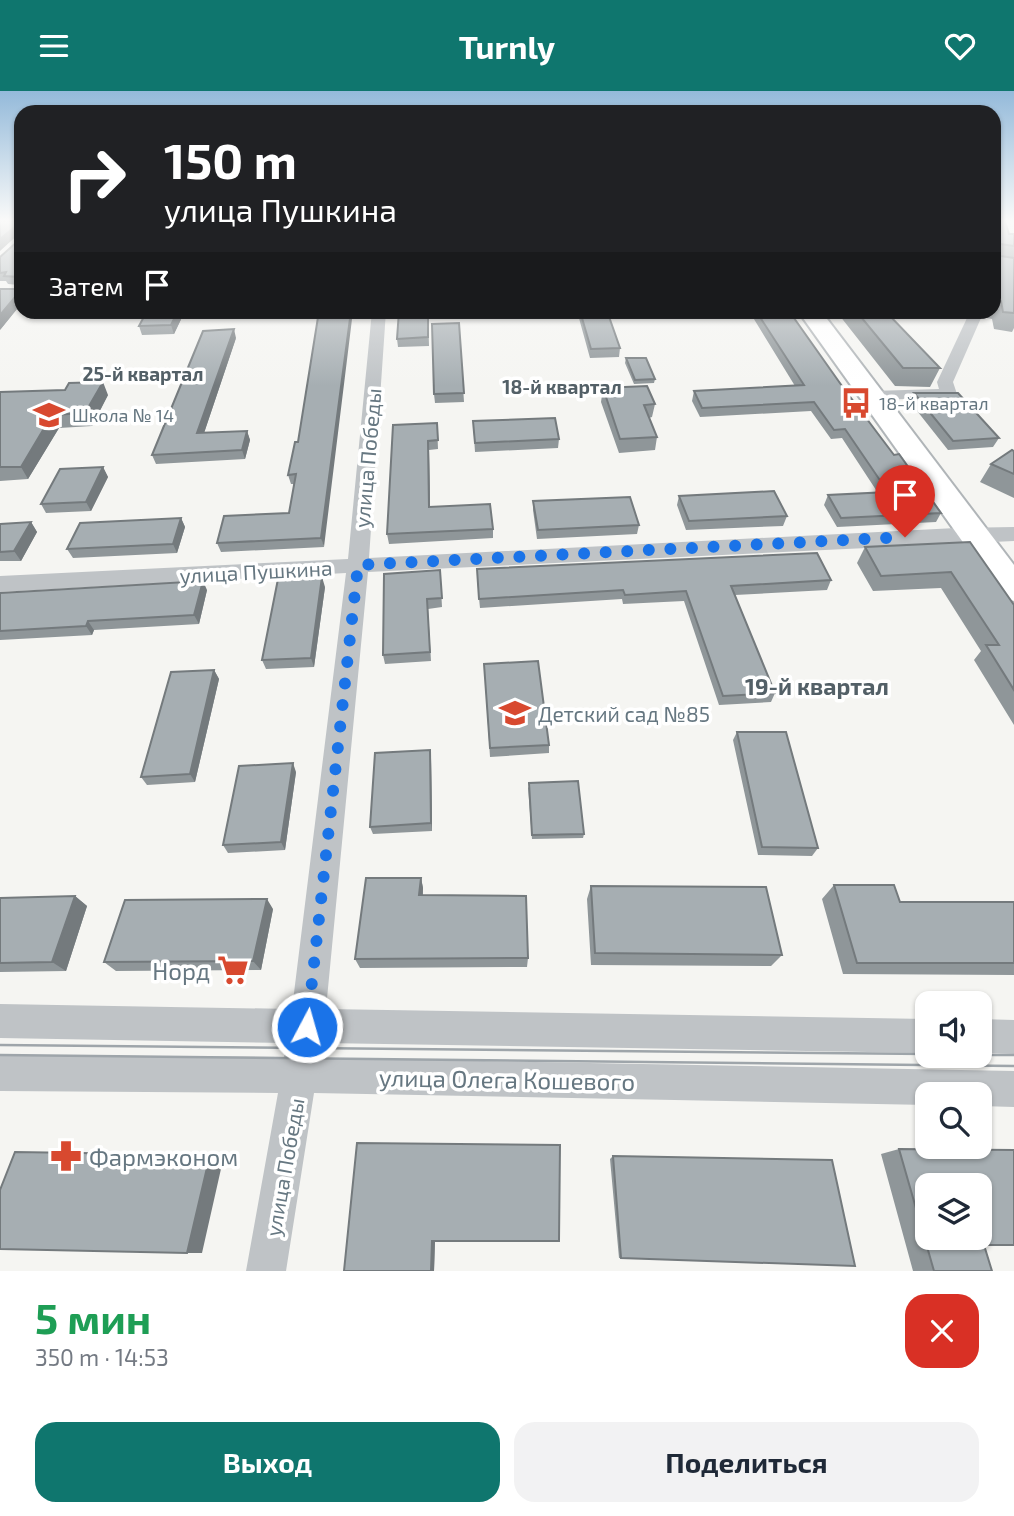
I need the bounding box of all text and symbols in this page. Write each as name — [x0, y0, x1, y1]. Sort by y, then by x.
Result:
icon: menu — [35, 27, 73, 65]
text: Turnly — [459, 27, 555, 65]
icon: heart — [941, 27, 979, 65]
text: 150 m — [164, 130, 297, 189]
icon: right — [49, 133, 140, 224]
text: улица Пушкина — [164, 190, 397, 228]
icon: arrive — [138, 266, 176, 304]
text: Затем — [49, 270, 124, 301]
district label: 25-й квартал — [83, 362, 203, 385]
district label: 18-й квартал — [502, 375, 622, 398]
bus stop icon: 18-й квартал — [839, 386, 873, 420]
street label: улица Победы — [348, 387, 387, 529]
place label: 18-й квартал — [879, 392, 989, 414]
school or university icon: Школа № 14 — [32, 398, 66, 432]
place label: Школа № 14 — [72, 404, 174, 426]
pin — [875, 465, 935, 537]
icon: arrive — [886, 476, 924, 514]
street label: улица Пушкина — [179, 555, 333, 588]
district label: 19-й квартал — [745, 672, 889, 700]
school or university icon: Детский сад №85 — [498, 696, 532, 730]
place label: Детский сад №85 — [538, 701, 710, 726]
supermarket icon: Норд — [216, 953, 250, 987]
place label: Норд — [152, 956, 210, 985]
position arrow — [270, 990, 344, 1064]
map controls — [915, 991, 992, 1250]
button: sound — [915, 991, 992, 1068]
street label: улица Олега Кошевого — [379, 1062, 635, 1097]
button: search — [915, 1082, 992, 1159]
street label: улица Победы — [260, 1096, 309, 1238]
pharmacy icon: Фармэконом — [49, 1139, 83, 1173]
place label: Фармэконом — [89, 1142, 238, 1171]
button: layers — [915, 1173, 992, 1250]
text: 5 мин — [35, 1292, 151, 1342]
button: close — [905, 1294, 979, 1368]
text: 350 m · 14:53 — [35, 1343, 169, 1371]
button: Выход — [35, 1422, 500, 1502]
button: Поделиться — [514, 1422, 979, 1502]

